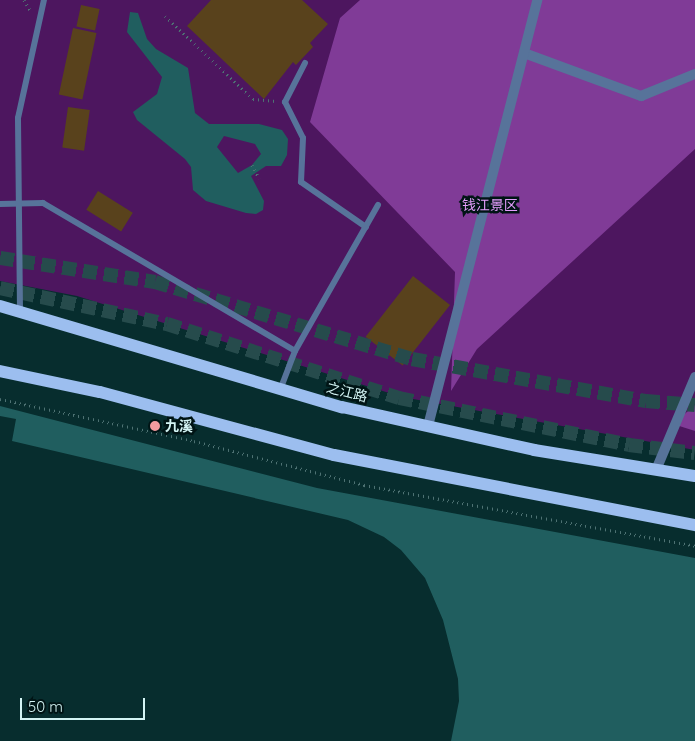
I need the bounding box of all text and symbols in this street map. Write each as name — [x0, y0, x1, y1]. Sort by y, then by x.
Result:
park label: 钱江景区 — [462, 197, 518, 213]
street label: 之江路 — [325, 379, 369, 405]
place label: 九溪 — [165, 418, 193, 434]
marker: 九溪 — [149, 420, 161, 432]
scale bar — [22, 688, 148, 720]
text: 50 m — [28, 697, 63, 716]

